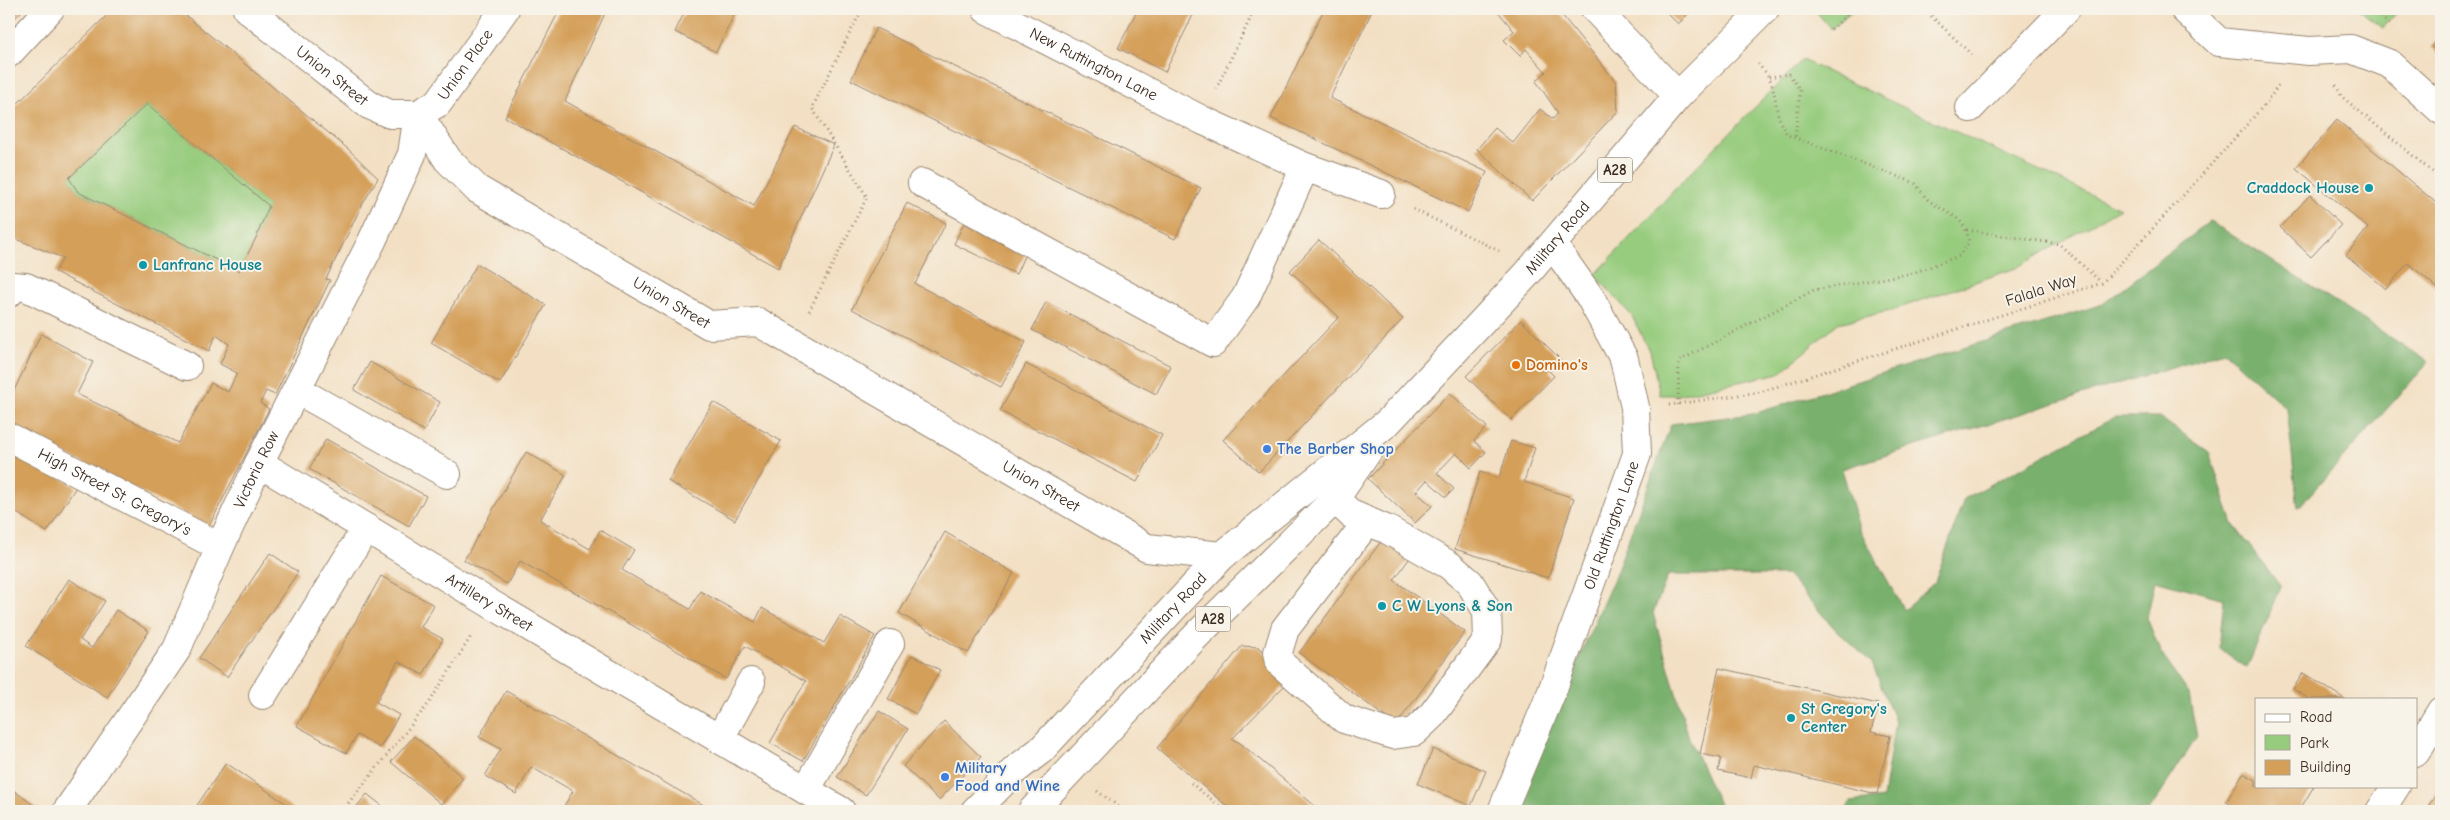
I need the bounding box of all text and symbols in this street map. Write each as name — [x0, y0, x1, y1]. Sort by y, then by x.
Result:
street label: New Ruttington Lane — [1027, 24, 1160, 105]
street label: Union Place — [434, 26, 497, 104]
street label: Union Street — [292, 42, 372, 110]
road number: A28 — [1598, 158, 1632, 182]
place label: Craddock House — [2247, 179, 2359, 197]
marker: Craddock House — [2363, 182, 2375, 194]
street label: Military Road — [1521, 198, 1593, 278]
place label: Lanfranc House — [153, 256, 262, 274]
marker: Lanfranc House — [137, 259, 149, 271]
street label: Falala Way — [2003, 270, 2080, 310]
street label: Union Street — [629, 273, 713, 333]
place label: Domino's — [1526, 356, 1588, 374]
marker: Domino's — [1510, 359, 1522, 371]
street label: Victoria Row — [230, 428, 283, 511]
place label: The Barber Shop — [1277, 440, 1394, 458]
marker: The Barber Shop — [1261, 443, 1273, 455]
street label: High Street St. Gregory's — [35, 445, 194, 539]
street label: Union Street — [999, 457, 1083, 516]
street label: Old Ruttington Lane — [1580, 459, 1643, 592]
street label: Military Road — [1136, 569, 1211, 647]
street label: Artillery Street — [442, 570, 536, 636]
place label: C W Lyons & Son — [1392, 597, 1513, 615]
marker: C W Lyons & Son — [1376, 600, 1388, 612]
road number: A28 — [1196, 606, 1230, 632]
legend — [2255, 698, 2418, 788]
place label: St Gregory's Center — [1801, 700, 1887, 736]
text: Road — [2300, 708, 2332, 726]
marker: St Gregory's Center — [1785, 712, 1797, 724]
text: Park — [2300, 734, 2329, 752]
text: Building — [2300, 758, 2351, 776]
place label: Military Food and Wine — [955, 759, 1060, 795]
marker: Military Food and Wine — [939, 771, 951, 783]

